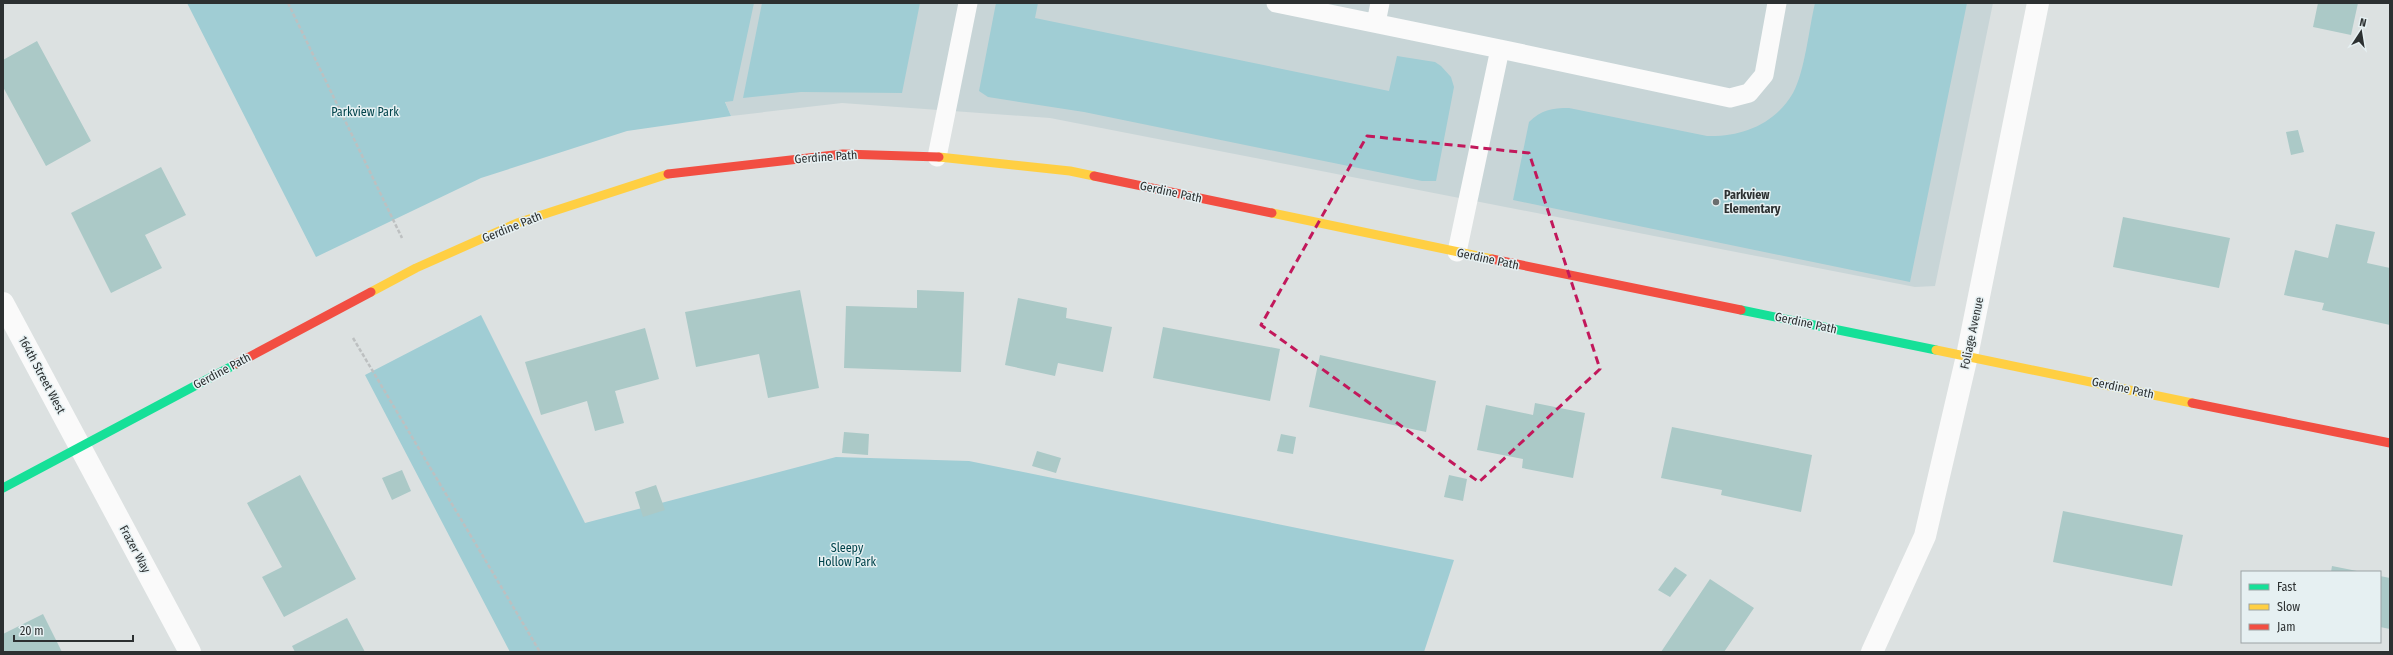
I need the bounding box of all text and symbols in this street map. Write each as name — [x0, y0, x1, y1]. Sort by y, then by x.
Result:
north arrow — [2341, 12, 2381, 52]
text: N — [2358, 16, 2368, 30]
park label: Parkview Park — [331, 105, 399, 119]
street label: Gerdine Path — [794, 148, 858, 166]
street label: Gerdine Path — [1139, 179, 1203, 205]
place label: Parkview Elementary — [1724, 188, 1781, 216]
marker: Parkview Elementary — [1711, 197, 1721, 207]
street label: Gerdine Path — [480, 209, 544, 245]
street label: Gerdine Path — [1456, 246, 1520, 272]
street label: Foliage Avenue — [1958, 296, 1986, 370]
street label: Gerdine Path — [1774, 310, 1838, 336]
street label: 164th Street West — [16, 334, 68, 416]
street label: Gerdine Path — [191, 350, 253, 392]
street label: Gerdine Path — [2091, 375, 2155, 401]
street label: Frazer Way — [117, 523, 154, 576]
park label: Sleepy Hollow Park — [818, 541, 876, 569]
legend — [2241, 571, 2381, 643]
text: Fast — [2277, 580, 2296, 594]
text: Slow — [2277, 600, 2300, 614]
scale bar — [14, 617, 133, 643]
text: Jam — [2277, 620, 2295, 634]
text: 20 m — [20, 624, 44, 638]

